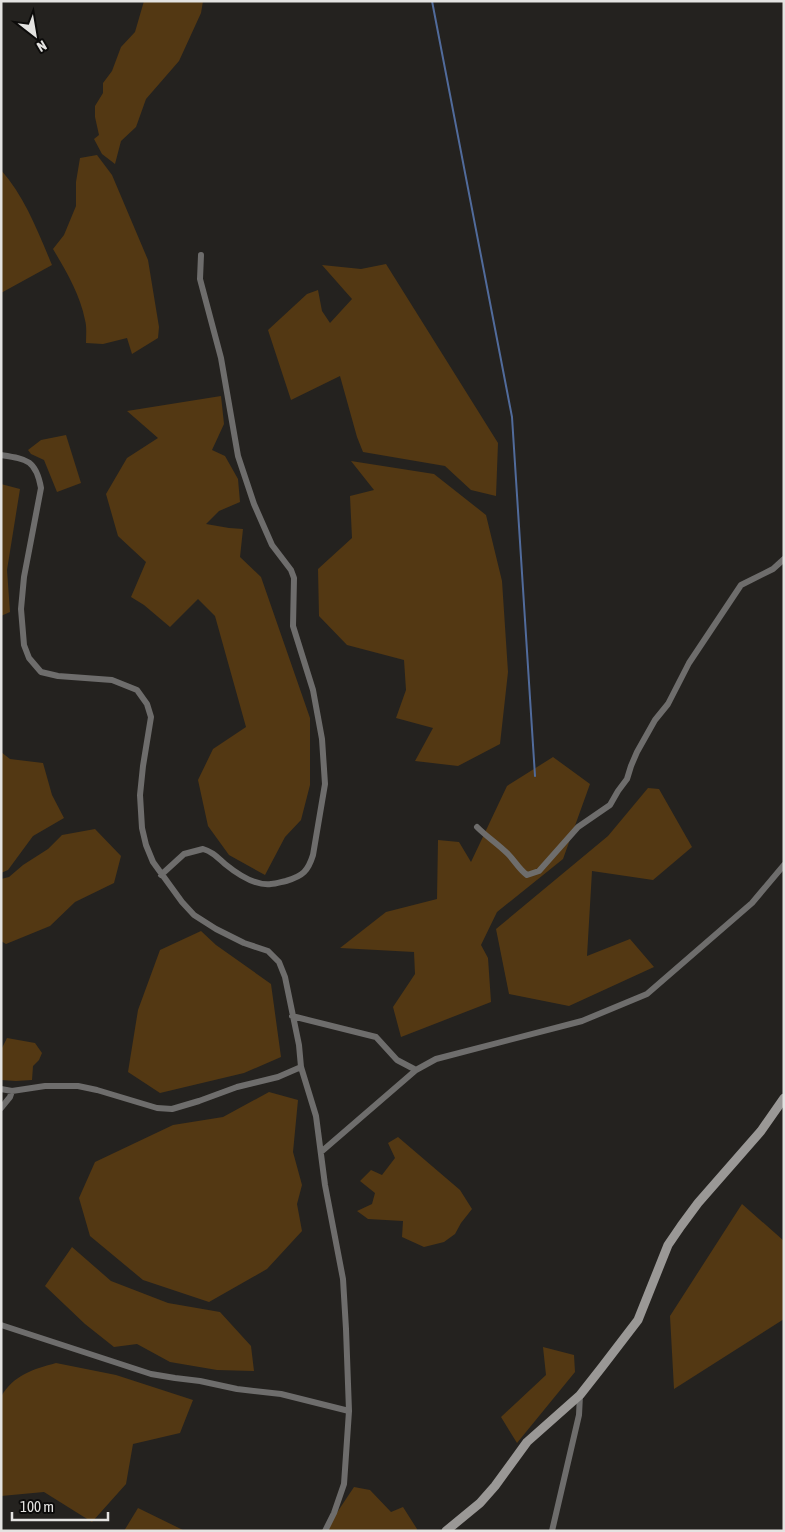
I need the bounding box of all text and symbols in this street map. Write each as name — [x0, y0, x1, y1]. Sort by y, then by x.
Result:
north arrow — [10, 10, 60, 60]
text: N — [34, 37, 49, 55]
scale bar — [12, 1490, 109, 1522]
text: 100 m — [20, 1498, 54, 1515]

